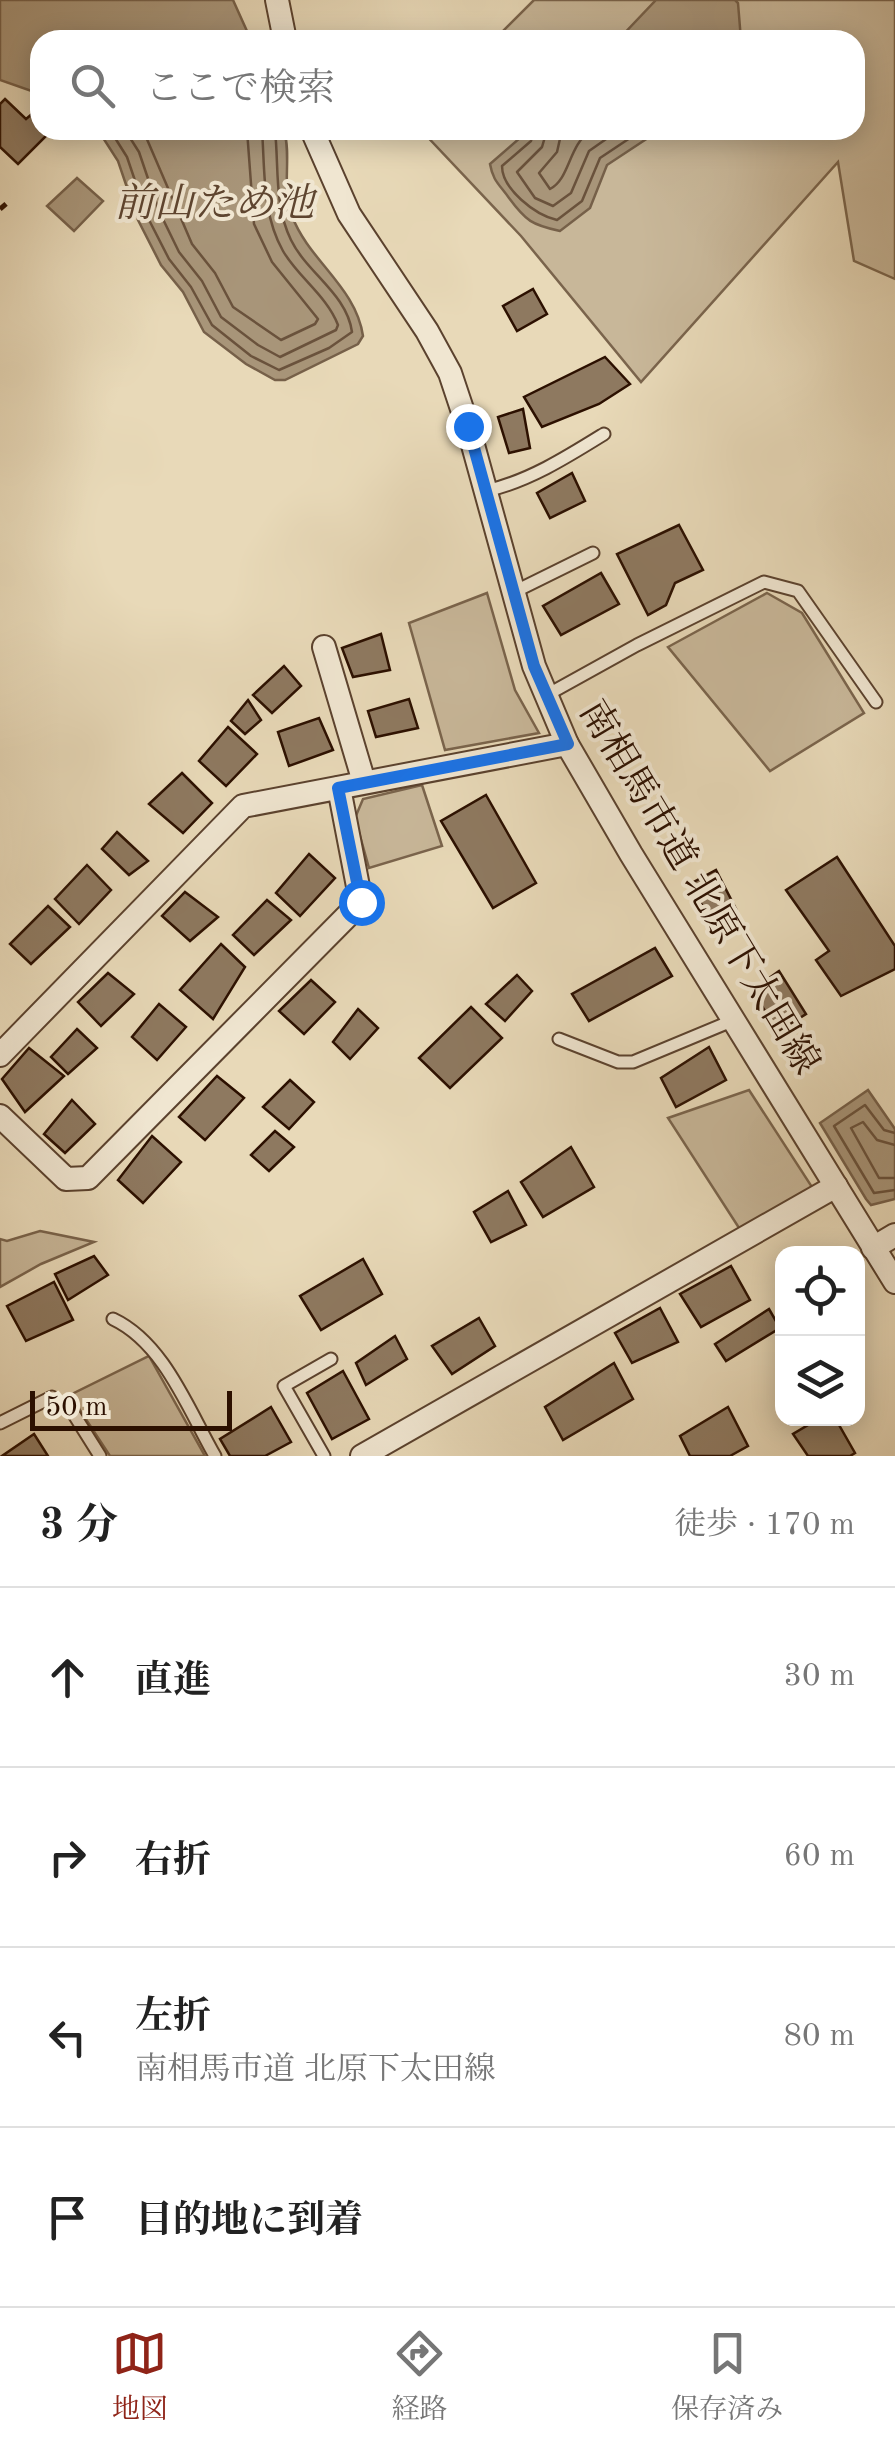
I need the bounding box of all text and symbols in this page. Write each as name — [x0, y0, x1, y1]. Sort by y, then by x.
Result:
search box — [30, 30, 865, 140]
icon: search — [65, 58, 120, 113]
text: ここで検索 — [145, 71, 335, 109]
water label: 前山ため池 — [114, 182, 318, 226]
route end — [446, 404, 492, 450]
street label: 南相馬市道 北原下太田線 — [571, 692, 828, 1082]
route start — [339, 880, 385, 926]
map controls — [775, 1246, 865, 1426]
button: locate — [775, 1246, 865, 1336]
button: layers — [775, 1336, 865, 1426]
scale bar — [30, 1386, 232, 1430]
text: 50 m — [45, 1394, 108, 1422]
text: 3 分 — [40, 1506, 118, 1548]
text: 徒歩 · 170 m — [674, 1510, 855, 1542]
icon: ahead — [40, 1650, 95, 1705]
text: 30 m — [784, 1661, 855, 1693]
text: 直進 — [135, 1663, 211, 1701]
icon: right — [40, 1830, 95, 1885]
text: 60 m — [784, 1841, 855, 1873]
text: 右折 — [135, 1843, 211, 1881]
text: 左折 — [135, 1999, 211, 2037]
icon: left — [40, 2010, 95, 2065]
text: 80 m — [784, 2021, 855, 2053]
text: 南相馬市道 北原下太田線 — [135, 2055, 496, 2087]
icon: arrive — [40, 2190, 95, 2245]
text: 目的地に到着 — [135, 2203, 363, 2241]
tab: 地図 — [112, 2326, 168, 2429]
tab: 経路 — [391, 2326, 447, 2429]
tab: 保存済み — [671, 2326, 783, 2429]

